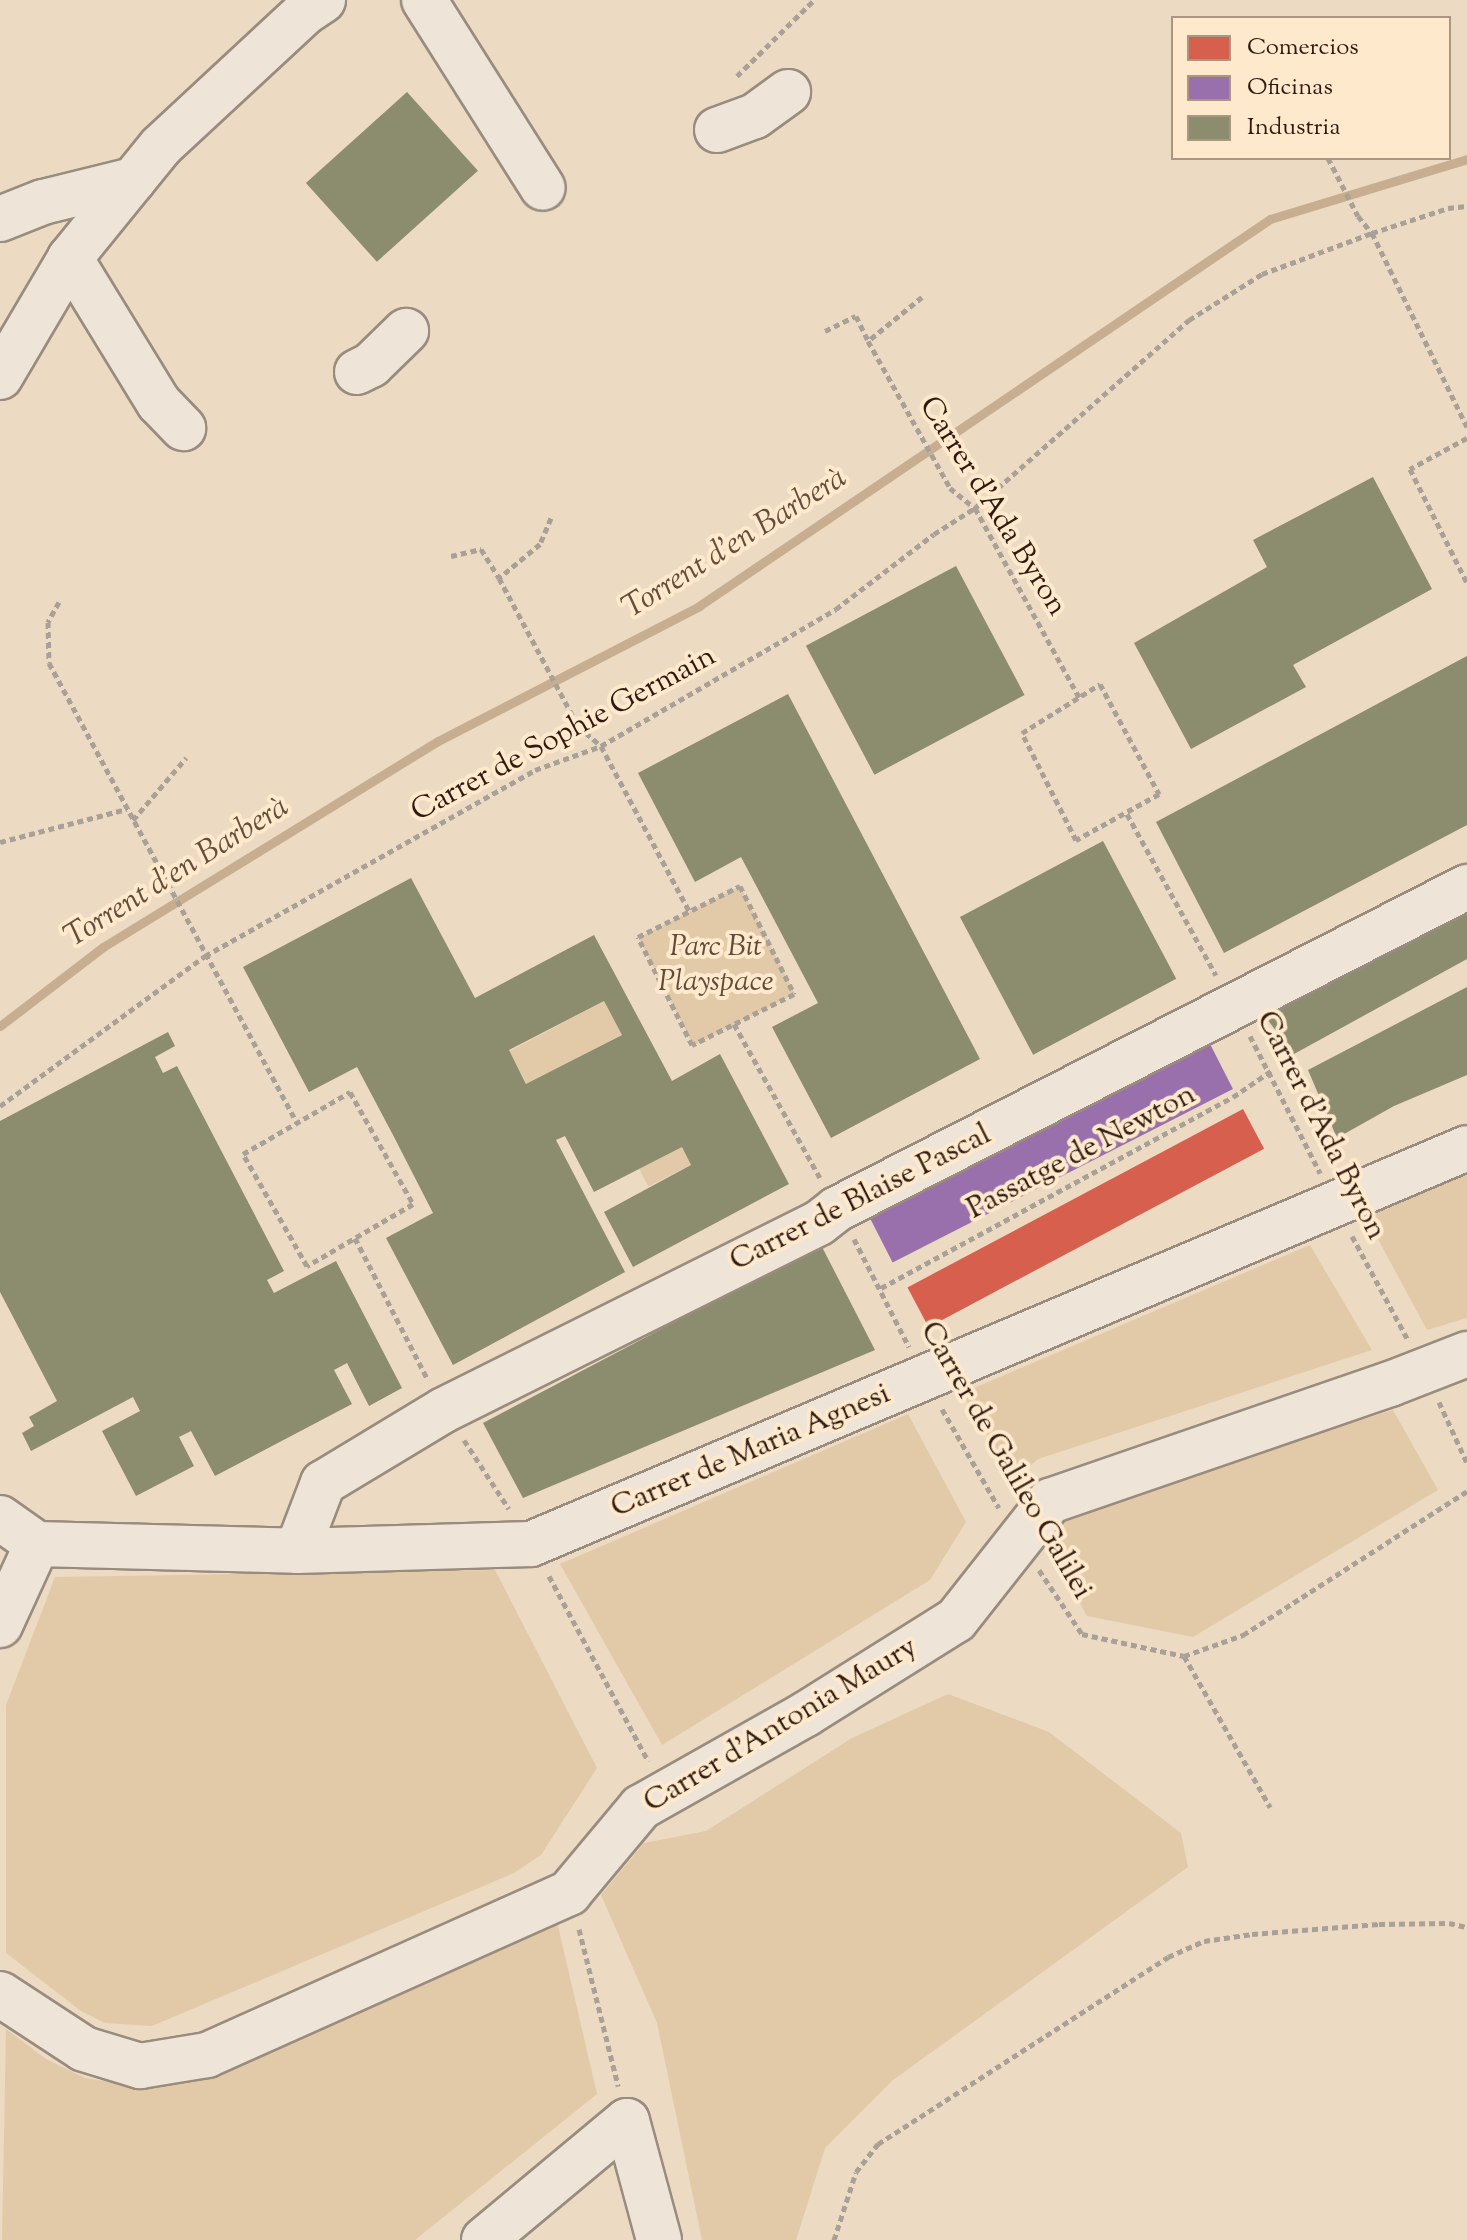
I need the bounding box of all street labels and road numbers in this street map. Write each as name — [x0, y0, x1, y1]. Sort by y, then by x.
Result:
street label: Carrer d'Ada Byron — [910, 391, 1074, 623]
street label: Carrer de Sophie Germain — [406, 639, 722, 831]
street label: Carrer d'Ada Byron — [1247, 1006, 1393, 1246]
street label: Passatge de Newton — [962, 1078, 1202, 1228]
street label: Carrer de Blaise Pascal — [725, 1118, 997, 1280]
street label: Carrer de Galileo Galilei — [911, 1316, 1099, 1606]
street label: Carrer de Maria Agnesi — [606, 1377, 896, 1527]
street label: Carrer d'Antonia Maury — [638, 1630, 924, 1822]

